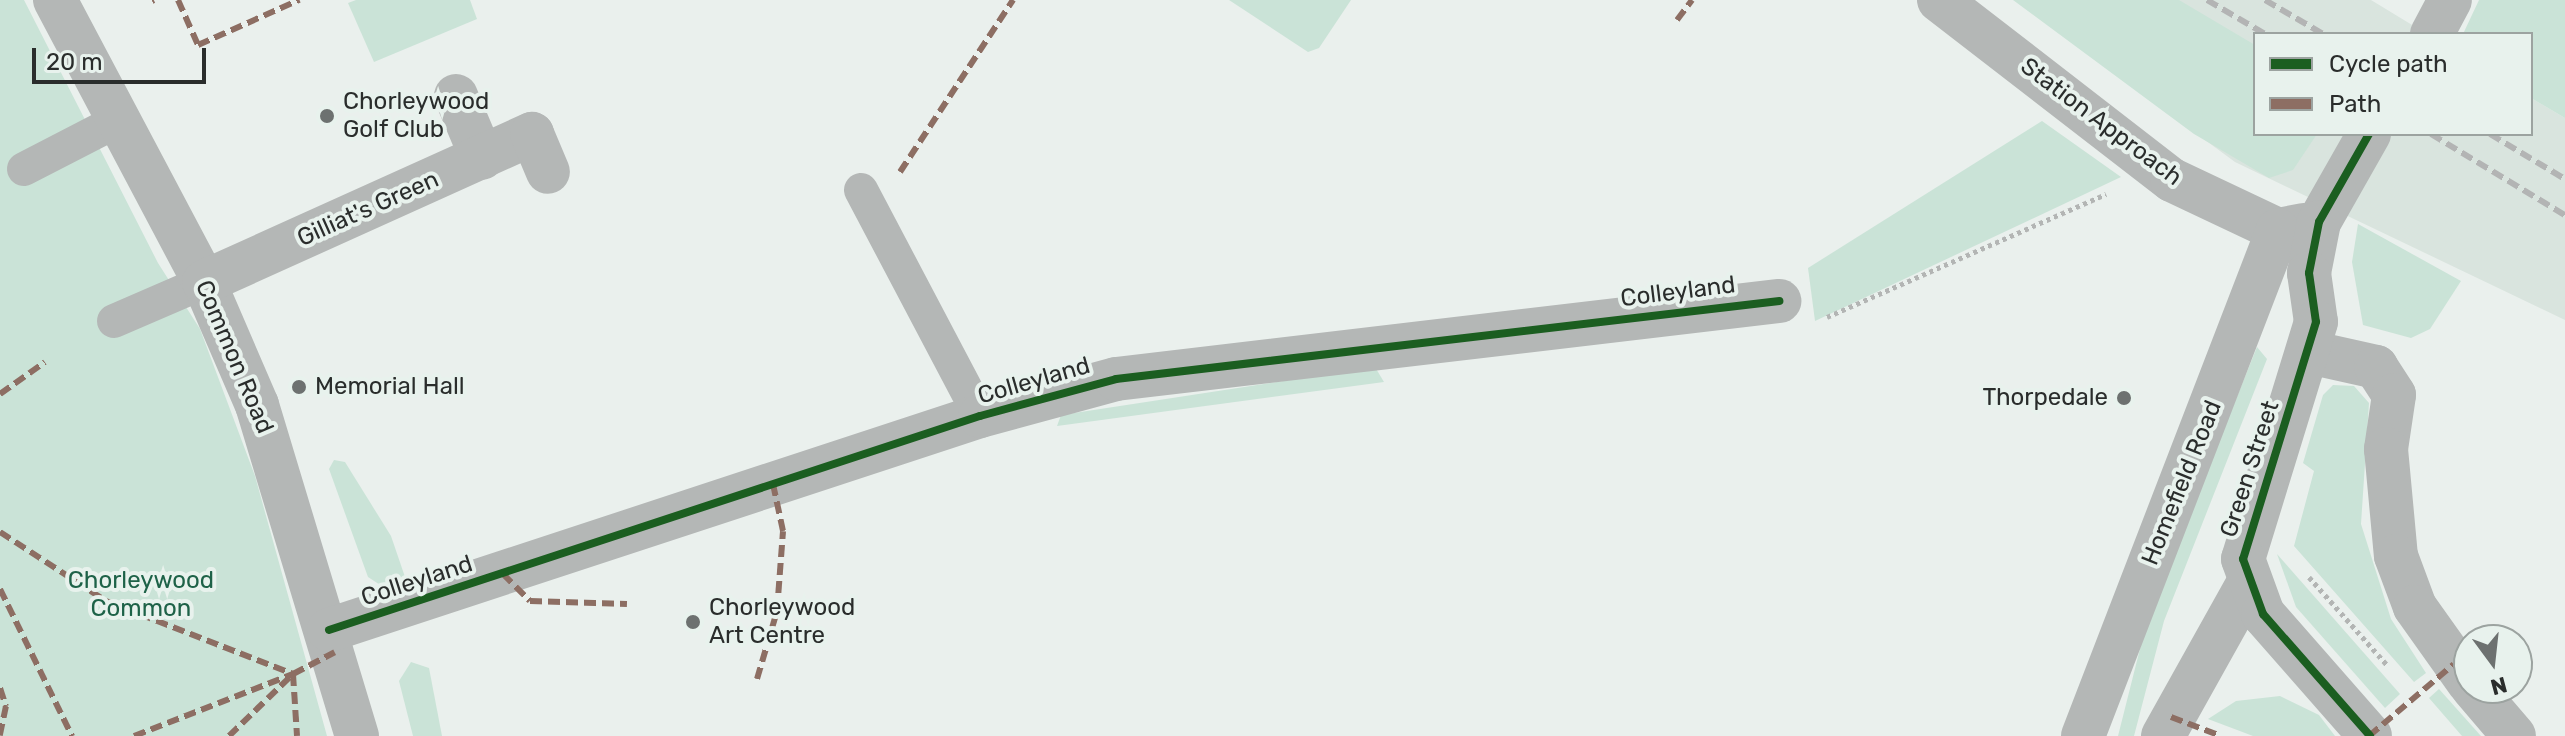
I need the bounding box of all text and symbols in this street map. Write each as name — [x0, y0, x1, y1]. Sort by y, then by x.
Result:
scale bar — [36, 32, 210, 82]
legend — [2253, 32, 2533, 136]
text: 20 m — [46, 48, 103, 76]
text: Cycle path — [2329, 50, 2448, 78]
street label: Station Approach — [2014, 52, 2188, 192]
place label: Chorleywood Golf Club — [343, 88, 489, 144]
text: Path — [2329, 90, 2381, 118]
marker: Chorleywood Golf Club — [318, 107, 336, 125]
street label: Gilliat's Green — [293, 165, 443, 253]
street label: Colleyland — [1619, 271, 1737, 313]
street label: Common Road — [189, 276, 279, 438]
street label: Colleyland — [974, 351, 1094, 411]
place label: Memorial Hall — [315, 373, 465, 401]
marker: Memorial Hall — [290, 378, 308, 396]
place label: Thorpedale — [1983, 384, 2108, 412]
marker: Thorpedale — [2115, 389, 2133, 407]
street label: Homefield Road — [2136, 396, 2228, 570]
street label: Green Street — [2214, 397, 2286, 541]
street label: Colleyland — [358, 549, 476, 613]
park label: Chorleywood Common — [68, 567, 214, 623]
place label: Chorleywood Art Centre — [709, 594, 855, 650]
marker: Chorleywood Art Centre — [684, 613, 702, 631]
north arrow — [2453, 624, 2533, 704]
text: N — [2488, 671, 2510, 701]

